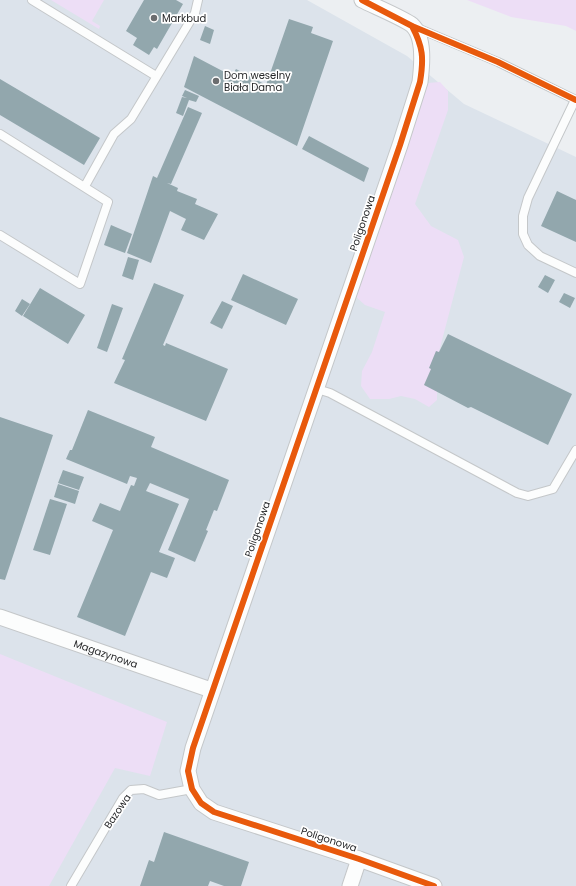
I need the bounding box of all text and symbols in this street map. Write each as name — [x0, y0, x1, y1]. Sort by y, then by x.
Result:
place label: Markbud — [162, 11, 206, 26]
marker: Markbud — [149, 13, 159, 23]
place label: Dom weselny Biała Dama — [224, 68, 291, 95]
marker: Dom weselny Biała Dama — [211, 76, 221, 86]
street label: Poligonowa — [346, 193, 379, 253]
street label: Poligonowa — [241, 499, 274, 559]
street label: Magazynowa — [72, 636, 140, 672]
street label: Bazowa — [100, 791, 134, 832]
street label: Poligonowa — [299, 823, 359, 856]

